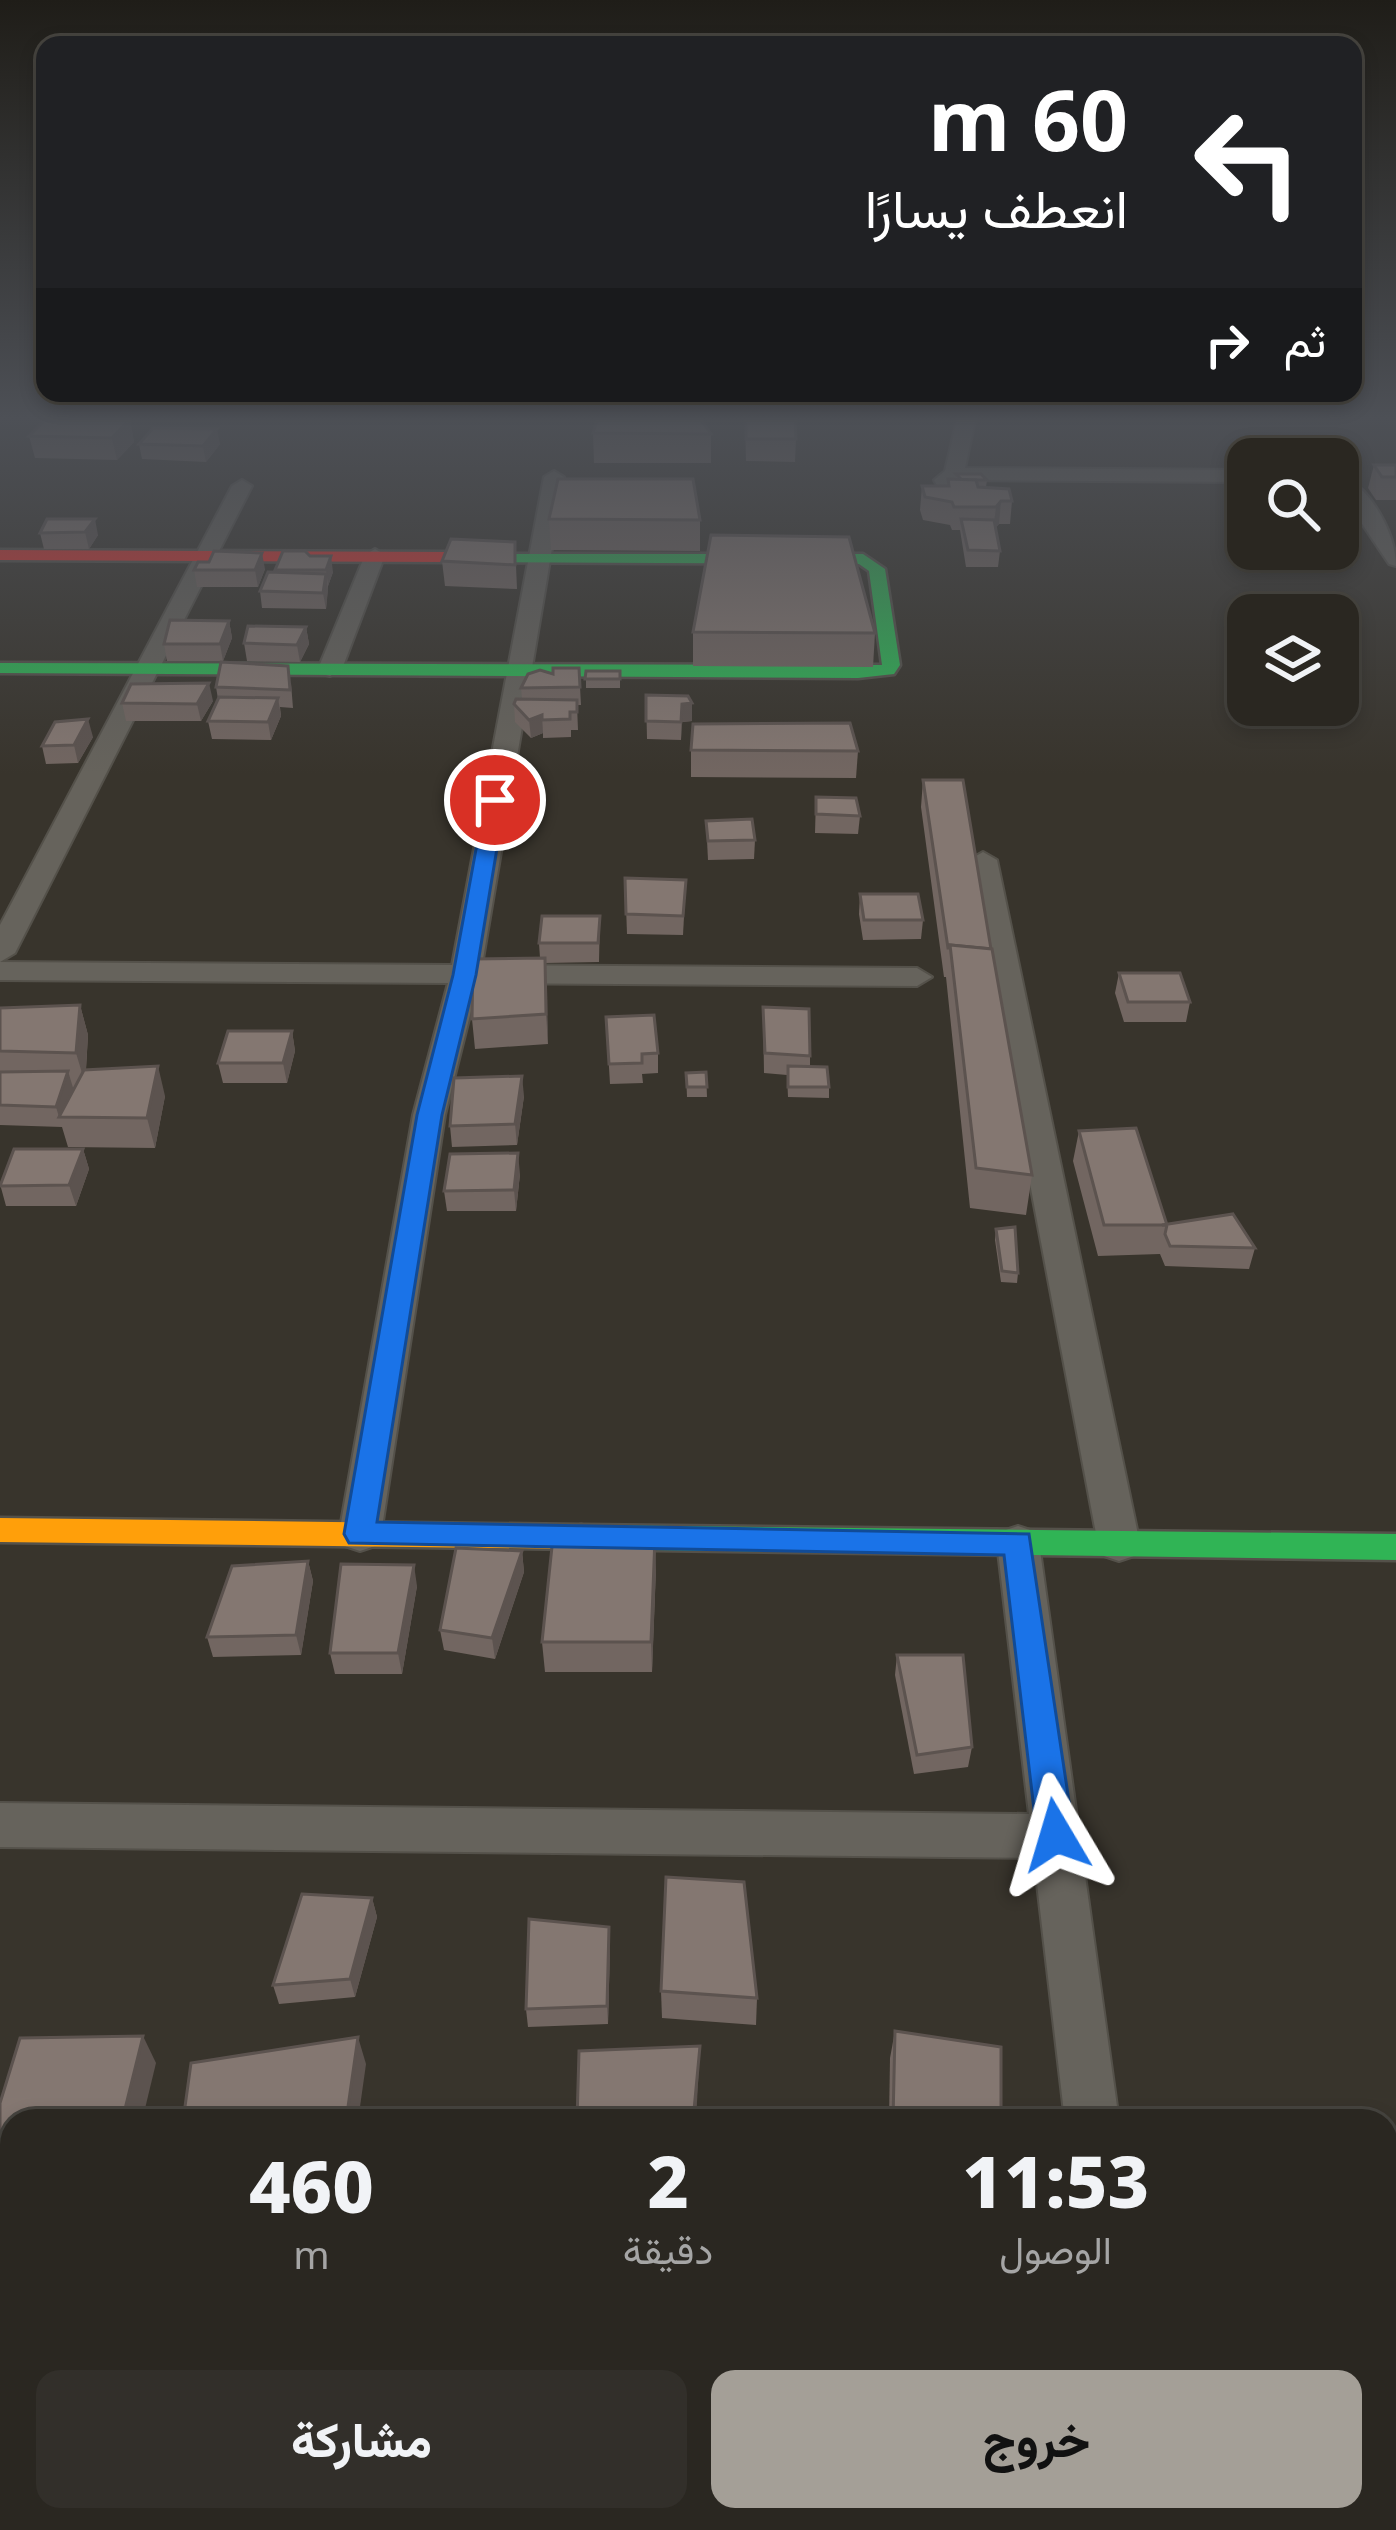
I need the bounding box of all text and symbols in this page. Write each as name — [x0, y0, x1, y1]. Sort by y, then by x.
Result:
text: 60 m — [928, 61, 1128, 176]
icon: left — [1170, 84, 1326, 240]
text: انعطف يسارًا — [865, 170, 1128, 244]
text: ثم — [1284, 309, 1326, 370]
icon: right — [1194, 312, 1260, 378]
map controls — [1227, 438, 1359, 726]
button: search — [1227, 438, 1359, 570]
button: layers — [1227, 594, 1359, 726]
pin — [444, 749, 546, 851]
icon: arrive — [462, 767, 528, 833]
position arrow — [993, 1772, 1119, 1898]
text: 2 — [647, 2131, 689, 2229]
text: 11:53 — [962, 2131, 1149, 2229]
text: 460 — [249, 2136, 374, 2234]
text: دقيقة — [623, 2222, 713, 2275]
text: الوصول — [999, 2222, 1112, 2275]
text: m — [293, 2227, 330, 2280]
button: مشاركة — [36, 2370, 687, 2508]
button: خروج — [711, 2370, 1362, 2508]

